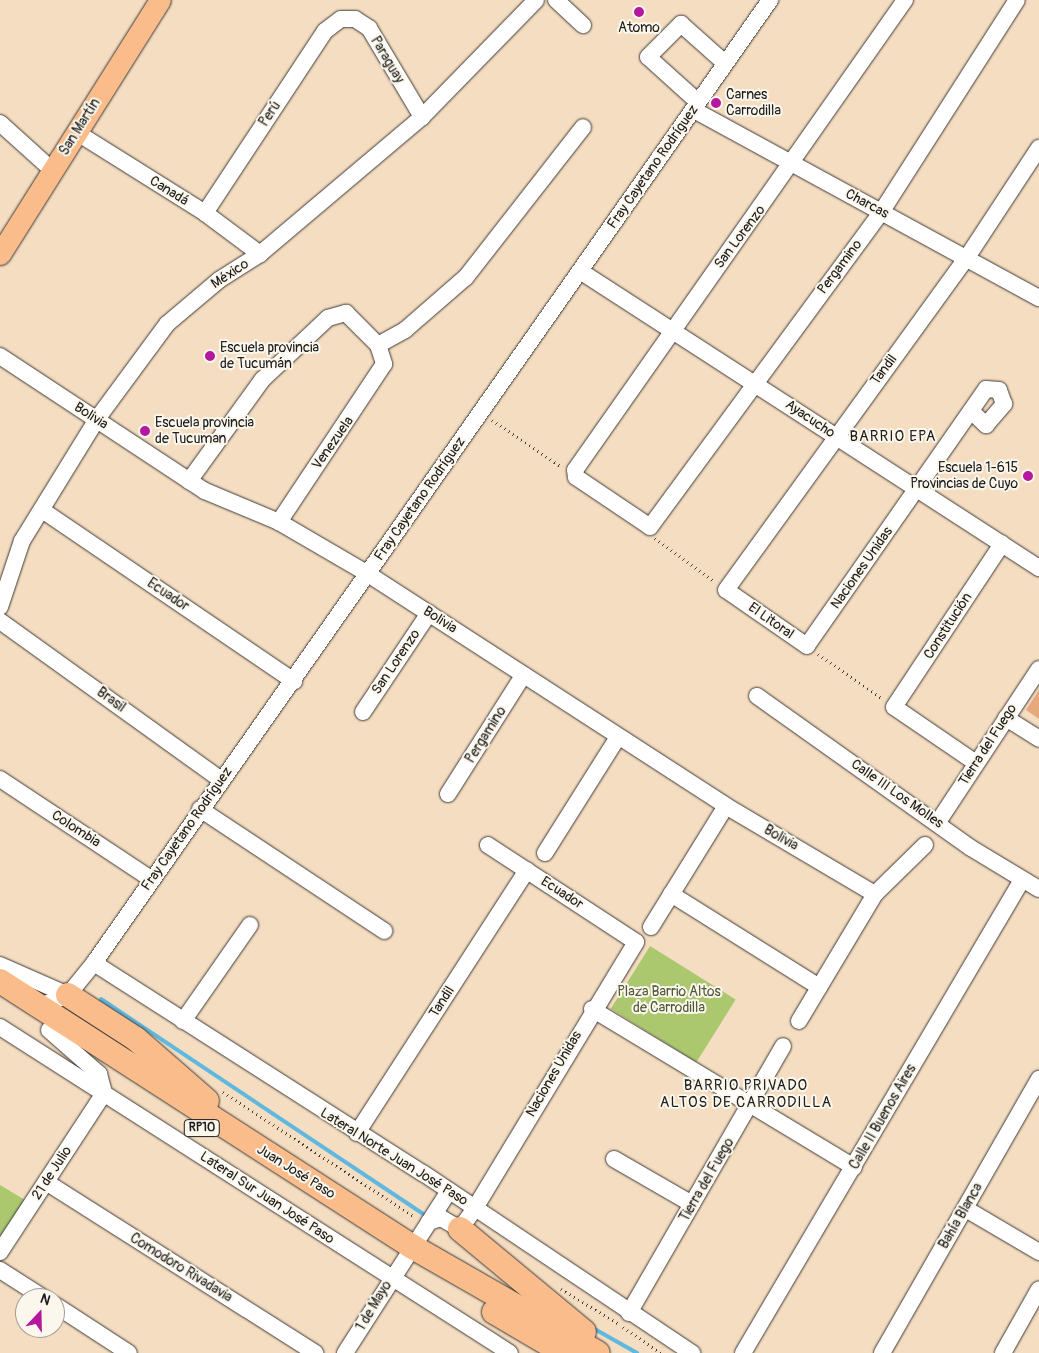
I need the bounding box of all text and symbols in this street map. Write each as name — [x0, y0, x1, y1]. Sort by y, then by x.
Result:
marker: Atomo — [633, 6, 645, 18]
place label: Atomo — [618, 20, 660, 36]
street label: Paraguay — [366, 33, 408, 87]
place label: Carnes Carrodilla — [726, 87, 781, 120]
street label: San Martín — [56, 95, 104, 159]
marker: Carnes Carrodilla — [710, 97, 722, 109]
street label: Perú — [256, 98, 284, 130]
street label: Fray Cayetano Rodríguez — [604, 102, 702, 232]
street label: Canadá — [147, 173, 191, 209]
street label: Charcas — [842, 186, 892, 222]
street label: San Lorenzo — [711, 202, 769, 272]
street label: Pergamino — [814, 237, 866, 297]
street label: México — [208, 256, 252, 292]
place label: Escuela provincia de Tucumán — [220, 340, 319, 372]
marker: Escuela provincia de Tucumán — [204, 350, 216, 362]
street label: Tandil — [867, 352, 901, 388]
street label: Ayacucho — [782, 396, 838, 442]
street label: Bolivia — [71, 399, 111, 433]
street label: Venezuela — [309, 413, 357, 473]
place label: Escuela provincia de Tucuman — [155, 415, 254, 448]
marker: Escuela provincia de Tucuman — [139, 425, 151, 437]
district label: BARRIO EPA — [848, 428, 938, 446]
street label: Fray Cayetano Rodríguez — [371, 434, 469, 564]
place label: Escuela 1-615 Provincias de Cuyo — [910, 460, 1018, 492]
marker: Escuela 1-615 Provincias de Cuyo — [1022, 470, 1034, 482]
street label: Naciones Unidas — [827, 524, 897, 612]
street label: Ecuador — [144, 575, 192, 615]
street label: Constitución — [920, 590, 976, 662]
street label: El Litoral — [745, 599, 797, 643]
street label: Bolivia — [420, 603, 460, 637]
street label: San Lorenzo — [368, 626, 424, 698]
street label: Brasil — [93, 684, 129, 716]
street label: Tierra del Fuego — [955, 701, 1021, 789]
street label: Pergamino — [462, 704, 510, 766]
street label: Calle III Los Molles — [848, 756, 946, 832]
street label: Fray Cayetano Rodríguez — [138, 764, 236, 894]
street label: Colombia — [48, 807, 104, 851]
street label: Bolivia — [761, 821, 801, 855]
street label: Ecuador — [538, 873, 586, 913]
street label: Tandil — [426, 983, 458, 1021]
park label: Plaza Barrio Altos de Carrodilla — [617, 984, 721, 1016]
street label: Naciones Unidas — [523, 1028, 585, 1120]
street label: Calle II Buenos Aires — [846, 1061, 920, 1173]
district label: BARRIO PRIVADO ALTOS DE CARRODILLA — [657, 1076, 835, 1111]
street label: Lateral Norte Juan José Paso — [317, 1105, 471, 1209]
road number: RP10 — [183, 1118, 221, 1138]
street label: Tierra del Fuego — [676, 1135, 738, 1225]
street label: Juan José Paso — [254, 1141, 338, 1203]
street label: 21 de Julio — [29, 1143, 75, 1203]
street label: Lateral Sur Juan José Paso — [197, 1148, 337, 1248]
street label: Bahía Blanca — [935, 1180, 987, 1252]
street label: Comodoro Rivadavia — [127, 1230, 235, 1306]
street label: 1 de Mayo — [352, 1278, 396, 1334]
north arrow — [15, 1288, 65, 1338]
text: N — [38, 1290, 53, 1309]

